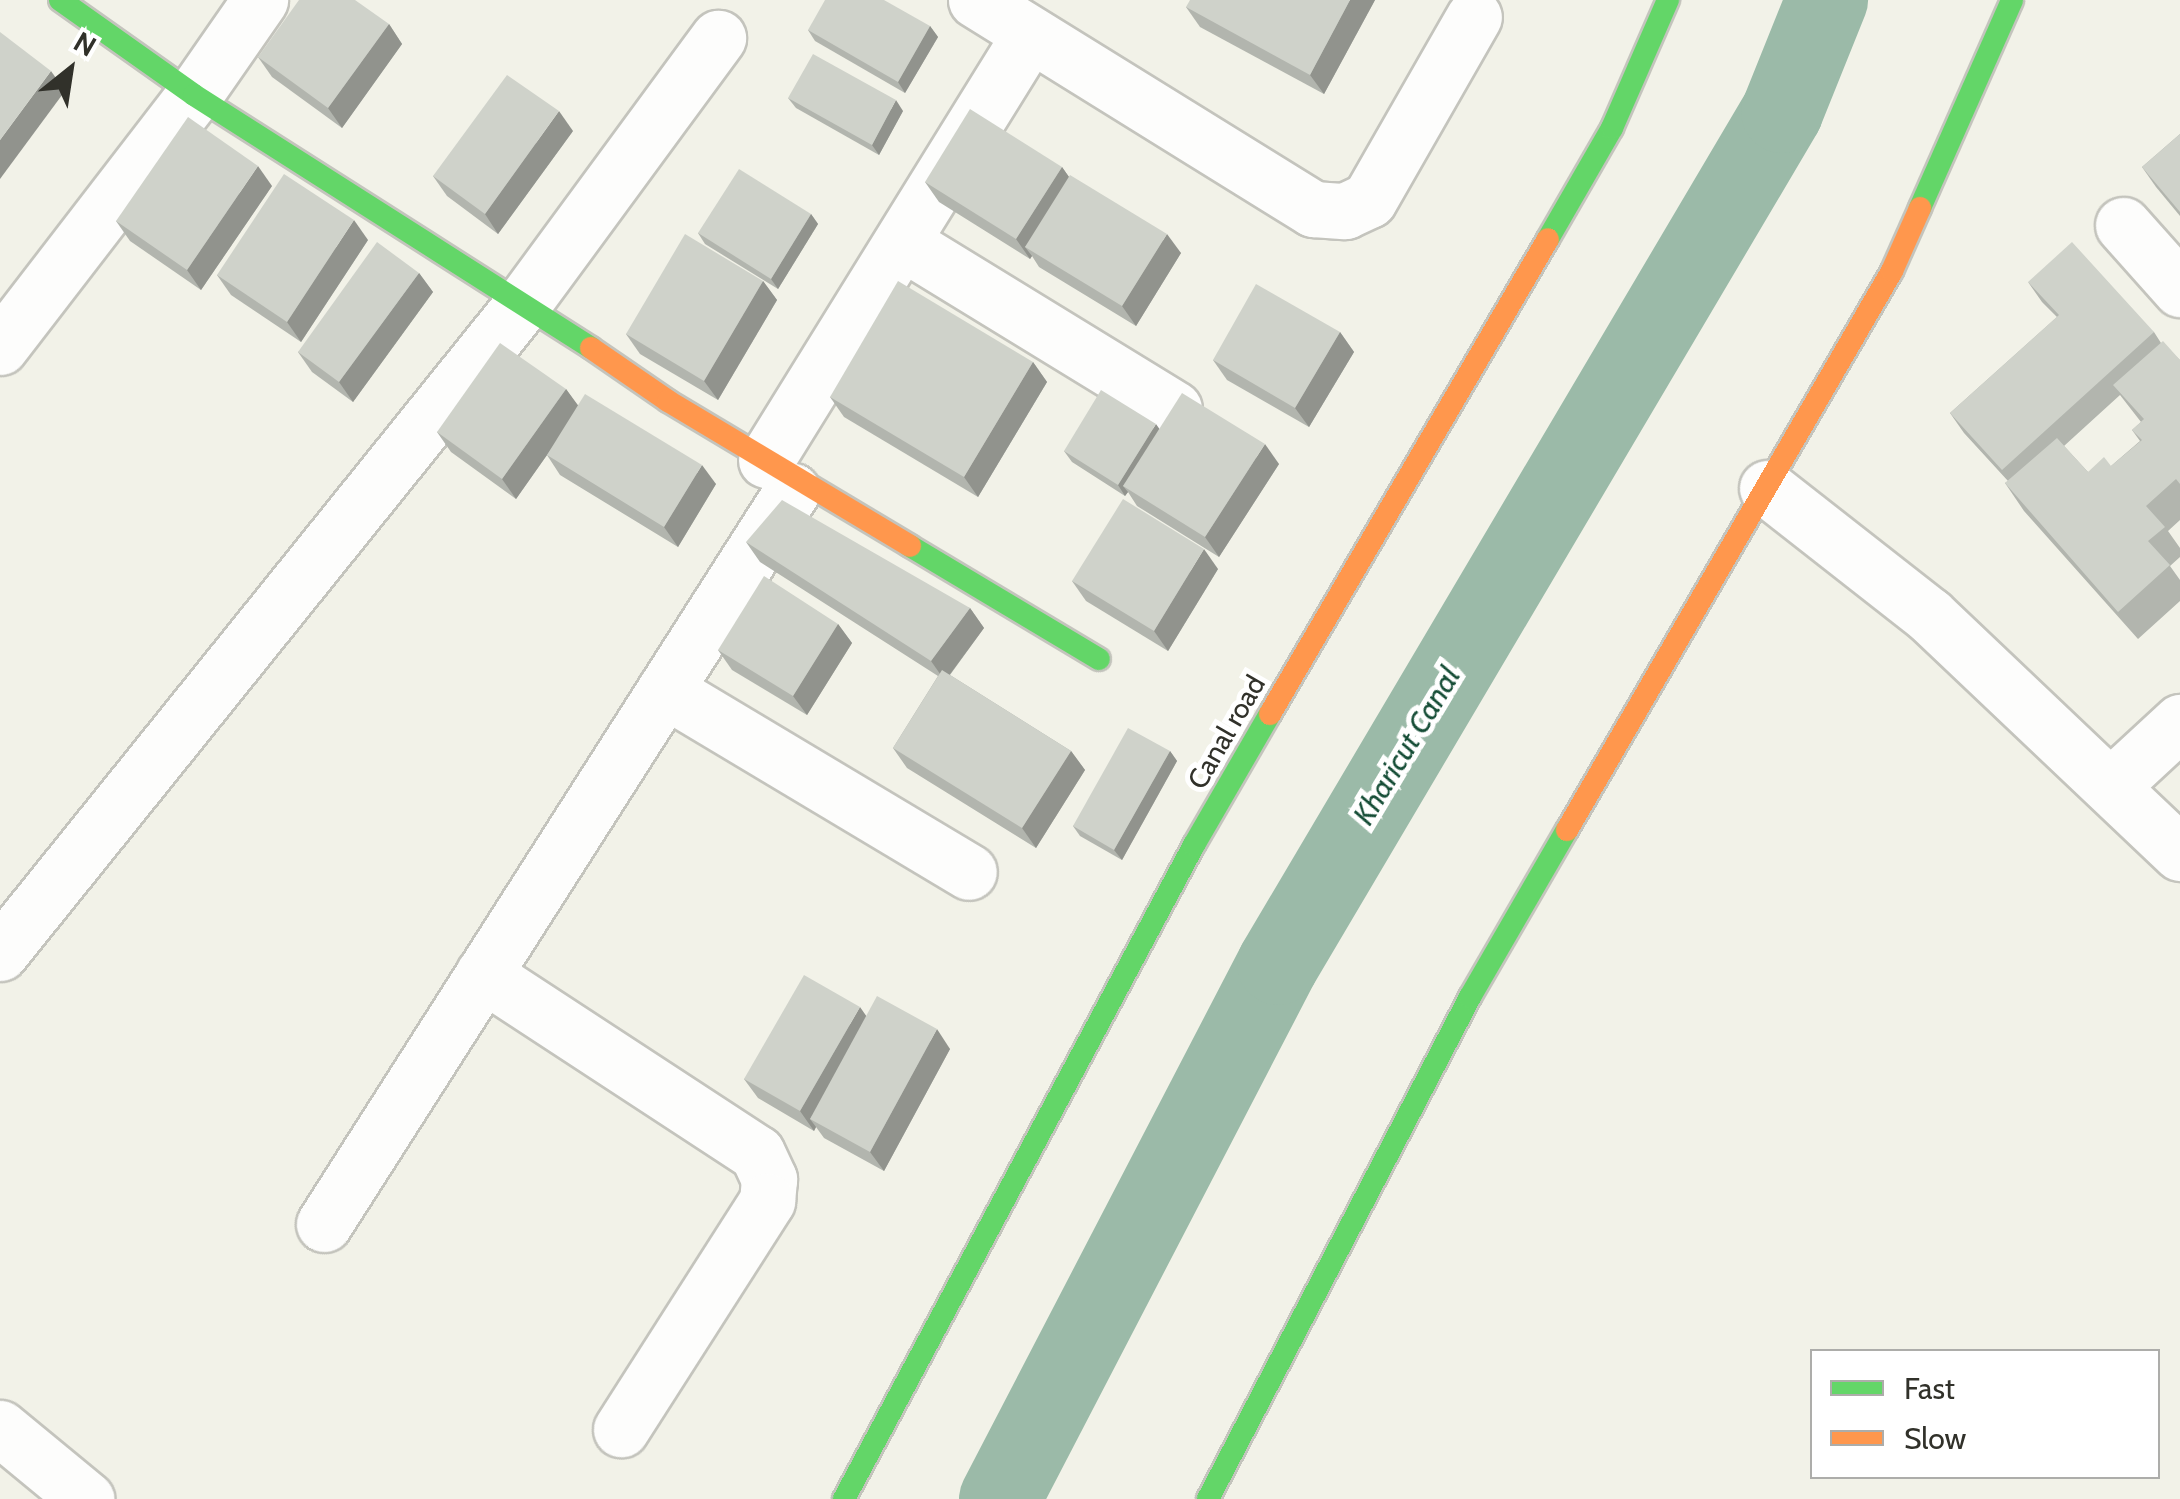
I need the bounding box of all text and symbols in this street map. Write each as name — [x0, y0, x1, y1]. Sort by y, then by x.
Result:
north arrow — [20, 20, 120, 120]
text: N — [68, 24, 102, 64]
water label: Kharicut Canal — [1346, 661, 1468, 831]
street label: Canal road — [1180, 669, 1272, 795]
legend — [1810, 1349, 2160, 1479]
text: Fast — [1904, 1370, 1955, 1407]
text: Slow — [1904, 1420, 1966, 1457]

